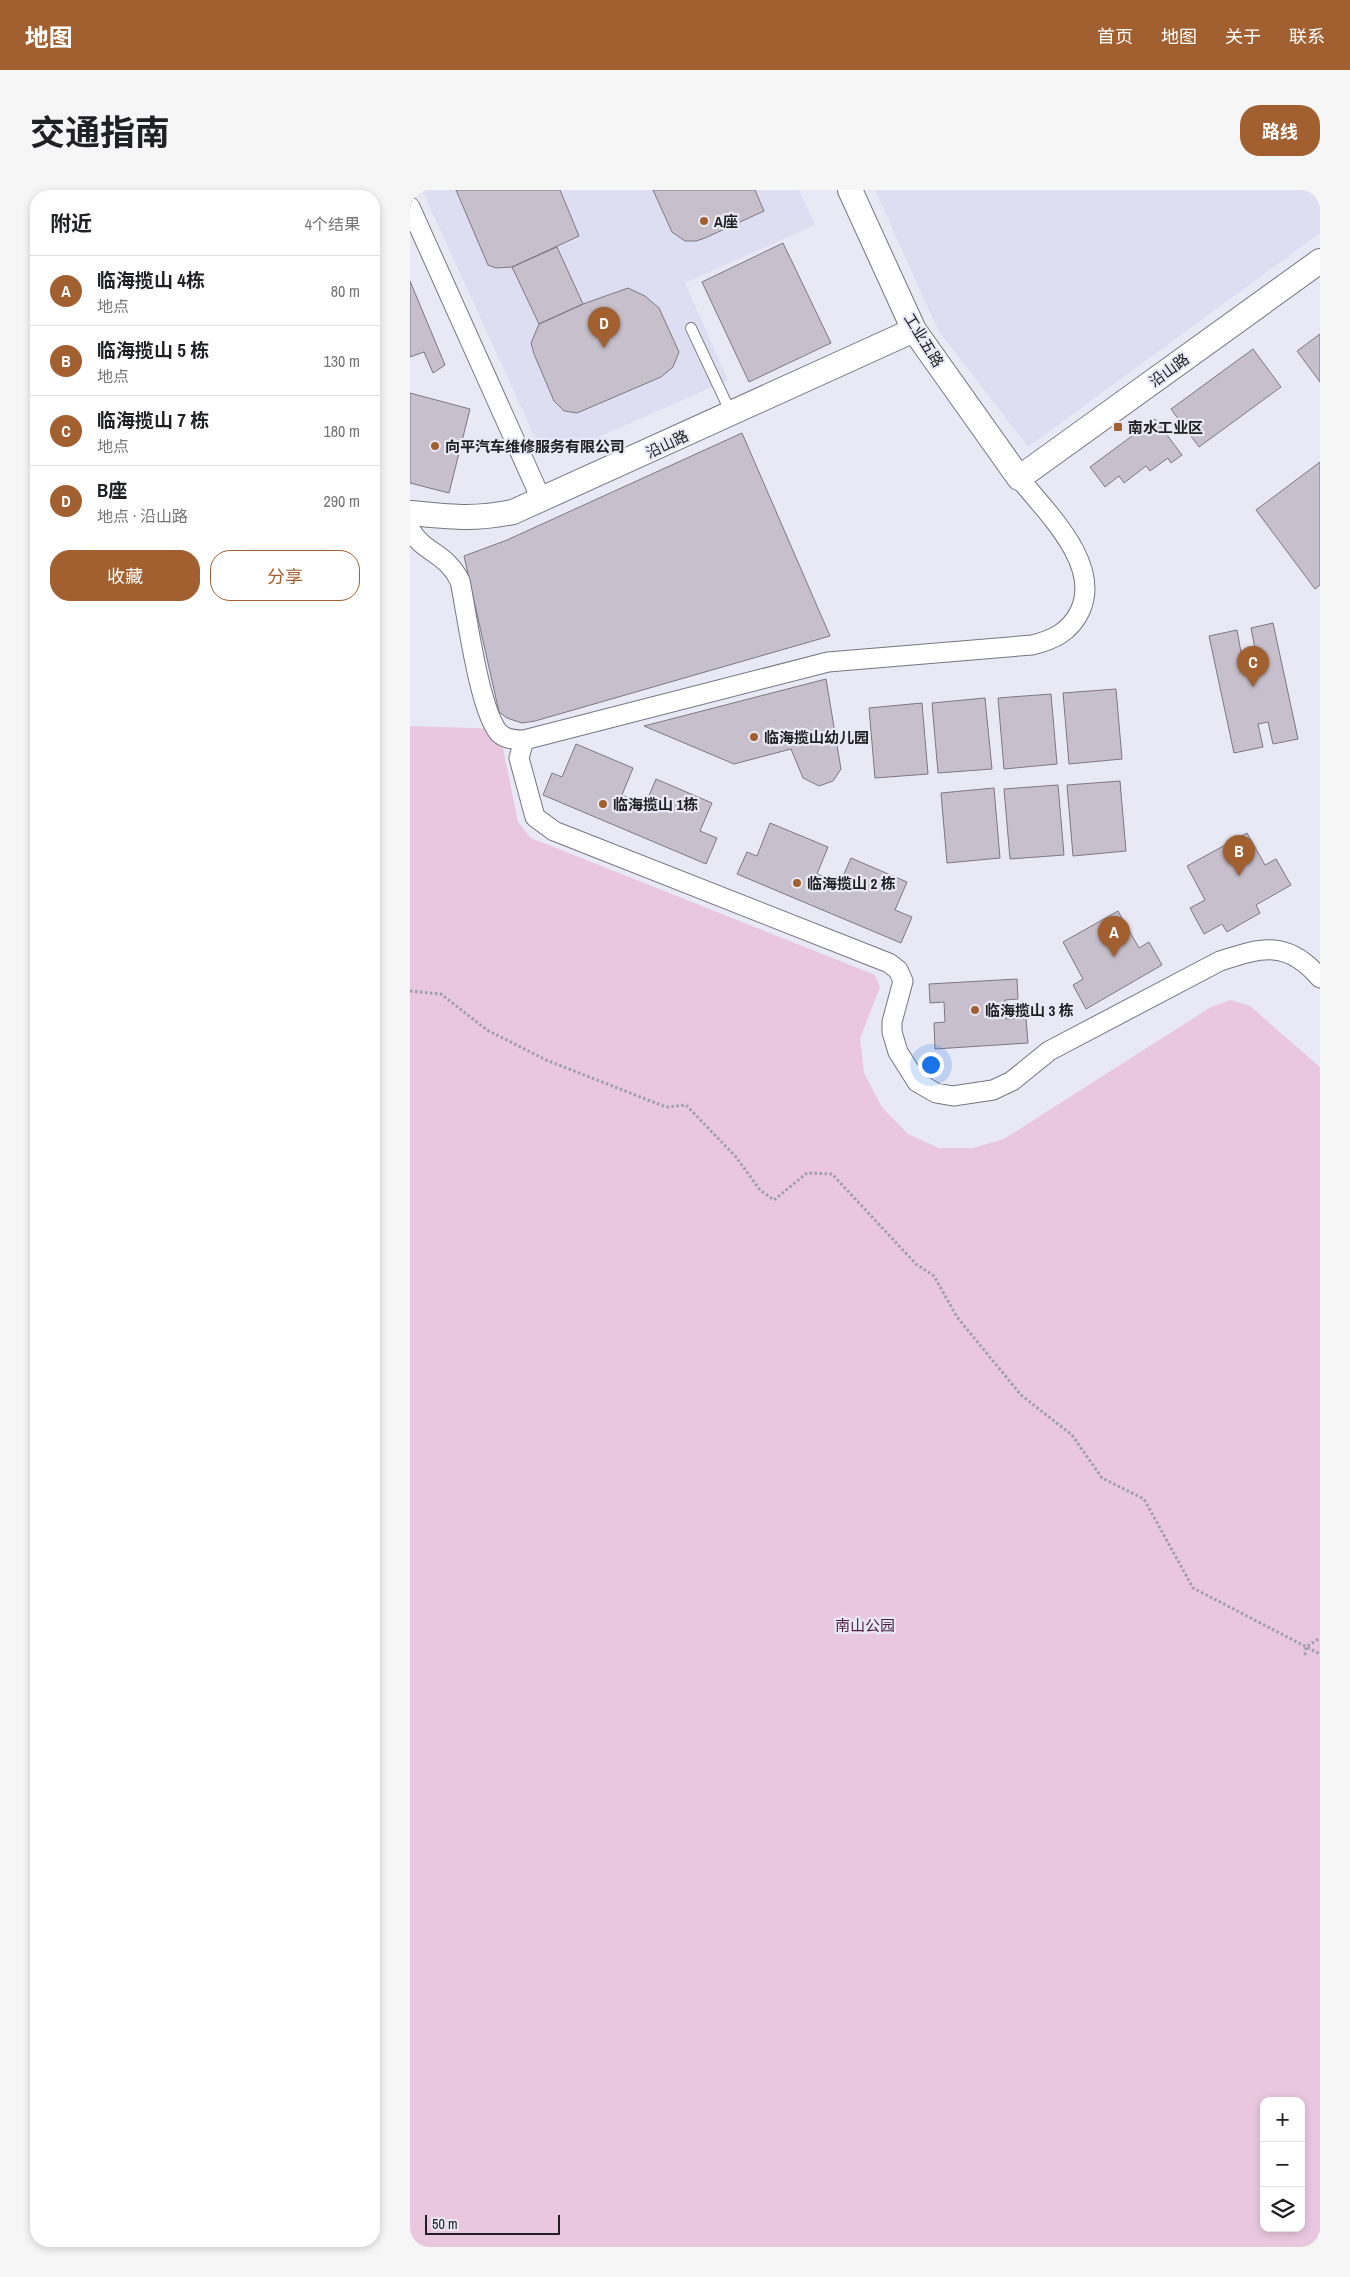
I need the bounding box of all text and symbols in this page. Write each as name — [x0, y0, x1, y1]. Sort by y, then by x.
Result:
text: 地图 — [25, 21, 73, 53]
text: 首页 — [1097, 24, 1133, 49]
text: 地图 — [1161, 24, 1197, 49]
text: 关于 — [1225, 24, 1261, 49]
text: 联系 — [1289, 24, 1325, 49]
button: 路线 — [1240, 105, 1320, 156]
text: 交通指南 — [30, 109, 170, 156]
text: 附近 — [50, 209, 92, 238]
place label: A座 — [714, 211, 738, 232]
text: 4个结果 — [305, 213, 360, 235]
marker: A座 — [698, 215, 710, 227]
text: 临海揽山 4栋 — [97, 267, 205, 293]
text: A — [61, 280, 71, 302]
text: 80 m — [331, 280, 360, 302]
text: 地点 — [97, 295, 129, 317]
pin: D — [588, 307, 620, 348]
street label: 工业五路 — [899, 309, 949, 371]
text: 临海揽山 5 栋 — [97, 337, 209, 363]
street label: 沿山路 — [1145, 348, 1193, 392]
text: B — [61, 350, 71, 372]
text: 130 m — [324, 350, 360, 372]
text: 地点 — [97, 365, 129, 387]
text: 临海揽山 7 栋 — [97, 407, 209, 433]
place label: 南水工业区 — [1128, 417, 1203, 438]
text: C — [61, 420, 71, 442]
text: 180 m — [324, 420, 360, 442]
marker: 南水工业区 — [1112, 421, 1124, 433]
street label: 沿山路 — [642, 425, 692, 463]
text: 地点 — [97, 435, 129, 457]
place label: 向平汽车维修服务有限公司 — [445, 436, 625, 457]
marker: 向平汽车维修服务有限公司 — [429, 440, 441, 452]
text: B座 — [97, 477, 127, 503]
text: D — [61, 490, 71, 512]
text: 290 m — [324, 490, 360, 512]
text: 地点 · 沿山路 — [97, 505, 188, 527]
button: 收藏 — [50, 550, 200, 601]
button: 分享 — [210, 550, 360, 601]
pin: C — [1237, 646, 1269, 687]
place label: 临海揽山幼儿园 — [764, 727, 869, 748]
marker: 临海揽山幼儿园 — [748, 731, 760, 743]
place label: 临海揽山 1栋 — [613, 794, 698, 815]
marker: 临海揽山 1栋 — [597, 798, 609, 810]
pin: B — [1223, 835, 1255, 876]
place label: 临海揽山 2 栋 — [807, 873, 896, 894]
marker: 临海揽山 2 栋 — [791, 877, 803, 889]
pin: A — [1098, 916, 1130, 957]
place label: 临海揽山 3 栋 — [985, 1000, 1074, 1021]
marker: 临海揽山 3 栋 — [969, 1004, 981, 1016]
your location — [918, 1052, 944, 1078]
park label: 南山公园 — [835, 1615, 895, 1636]
map controls — [1260, 2097, 1305, 2232]
button: + — [1260, 2097, 1305, 2142]
button: − — [1260, 2142, 1305, 2187]
button: layers — [1260, 2187, 1305, 2232]
scale bar — [425, 2212, 560, 2235]
text: 50 m — [432, 2215, 458, 2233]

